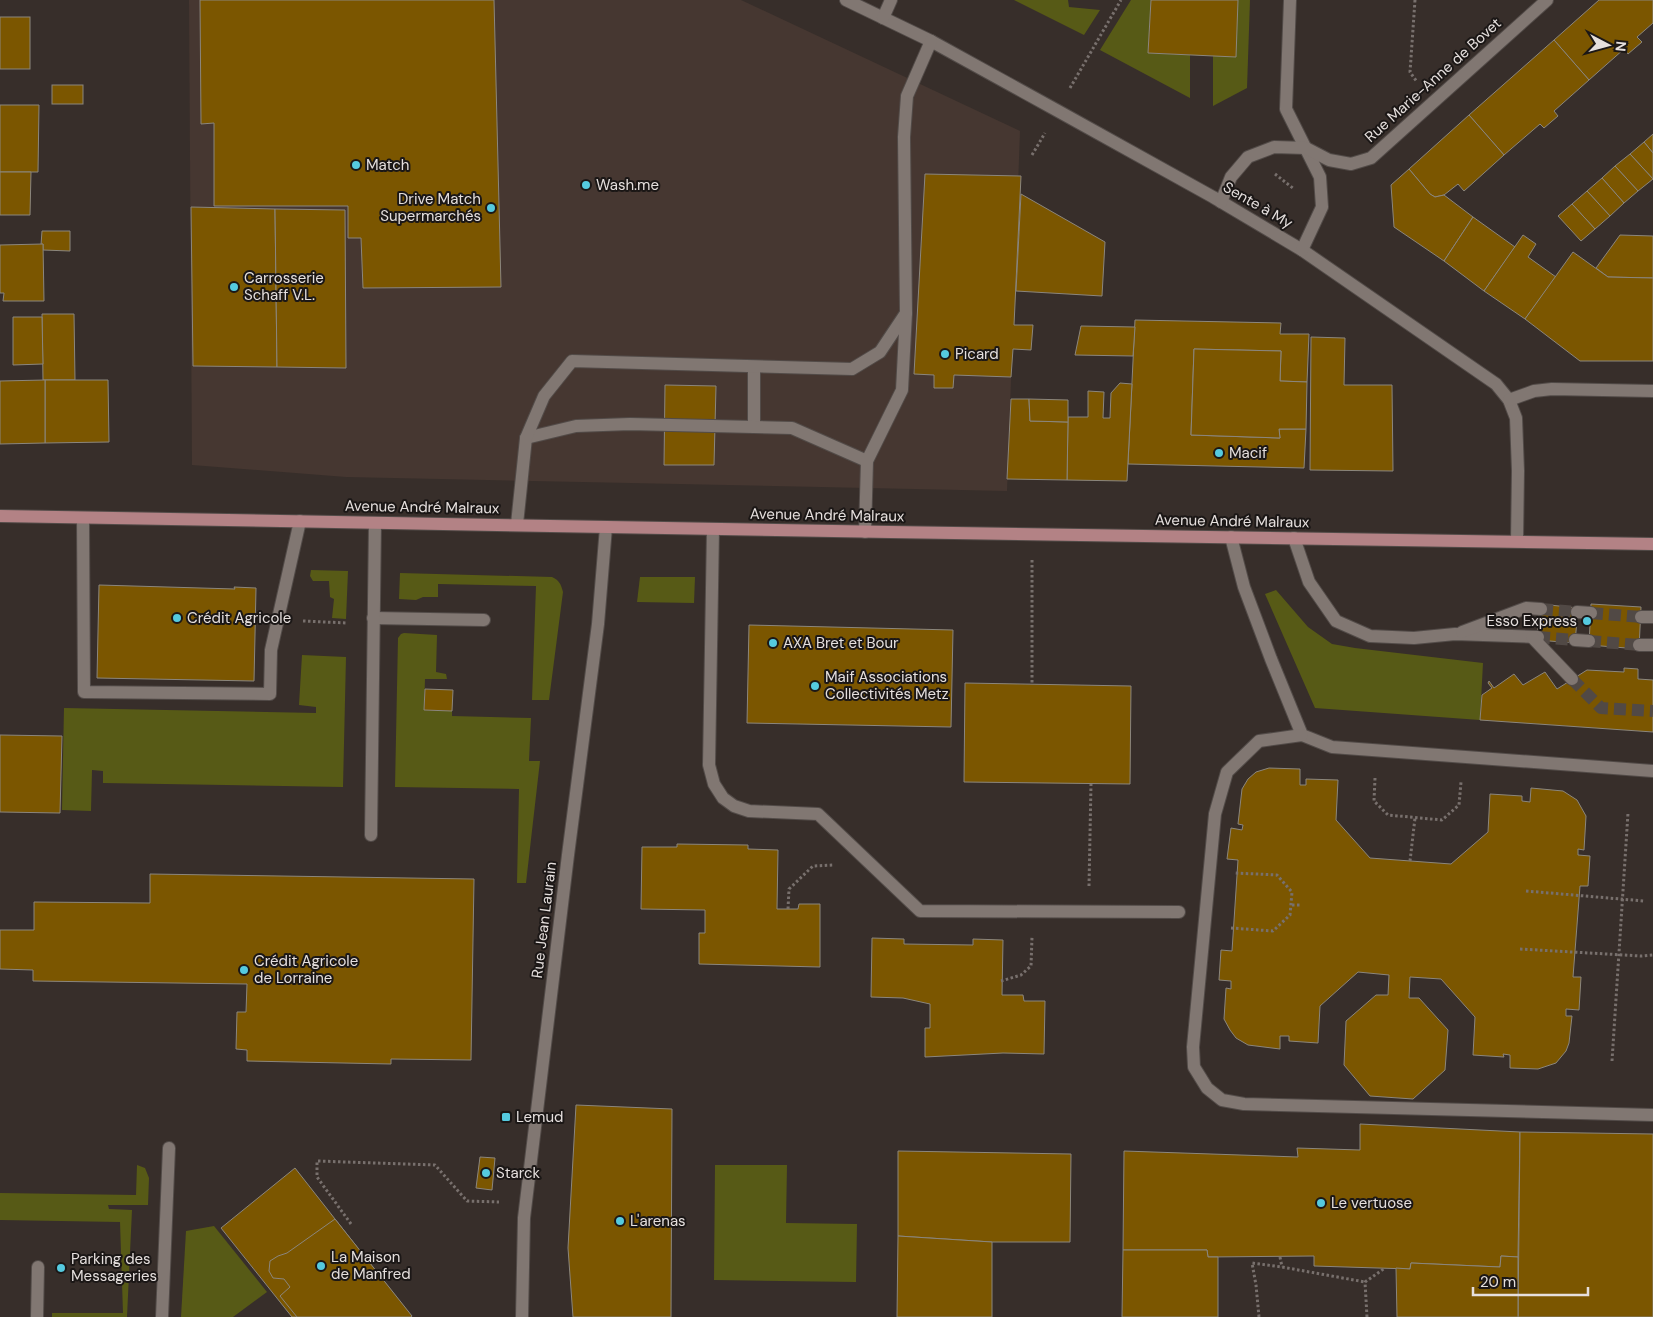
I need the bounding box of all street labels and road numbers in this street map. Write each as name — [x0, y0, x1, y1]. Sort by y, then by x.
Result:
street label: Rue Marie-Anne de Bovet — [1361, 13, 1506, 147]
street label: Sente à My — [1220, 177, 1297, 233]
street label: Avenue André Malraux — [345, 496, 500, 518]
street label: Avenue André Malraux — [750, 504, 905, 526]
street label: Avenue André Malraux — [1155, 510, 1310, 532]
street label: Rue Jean Laurain — [527, 861, 561, 979]

